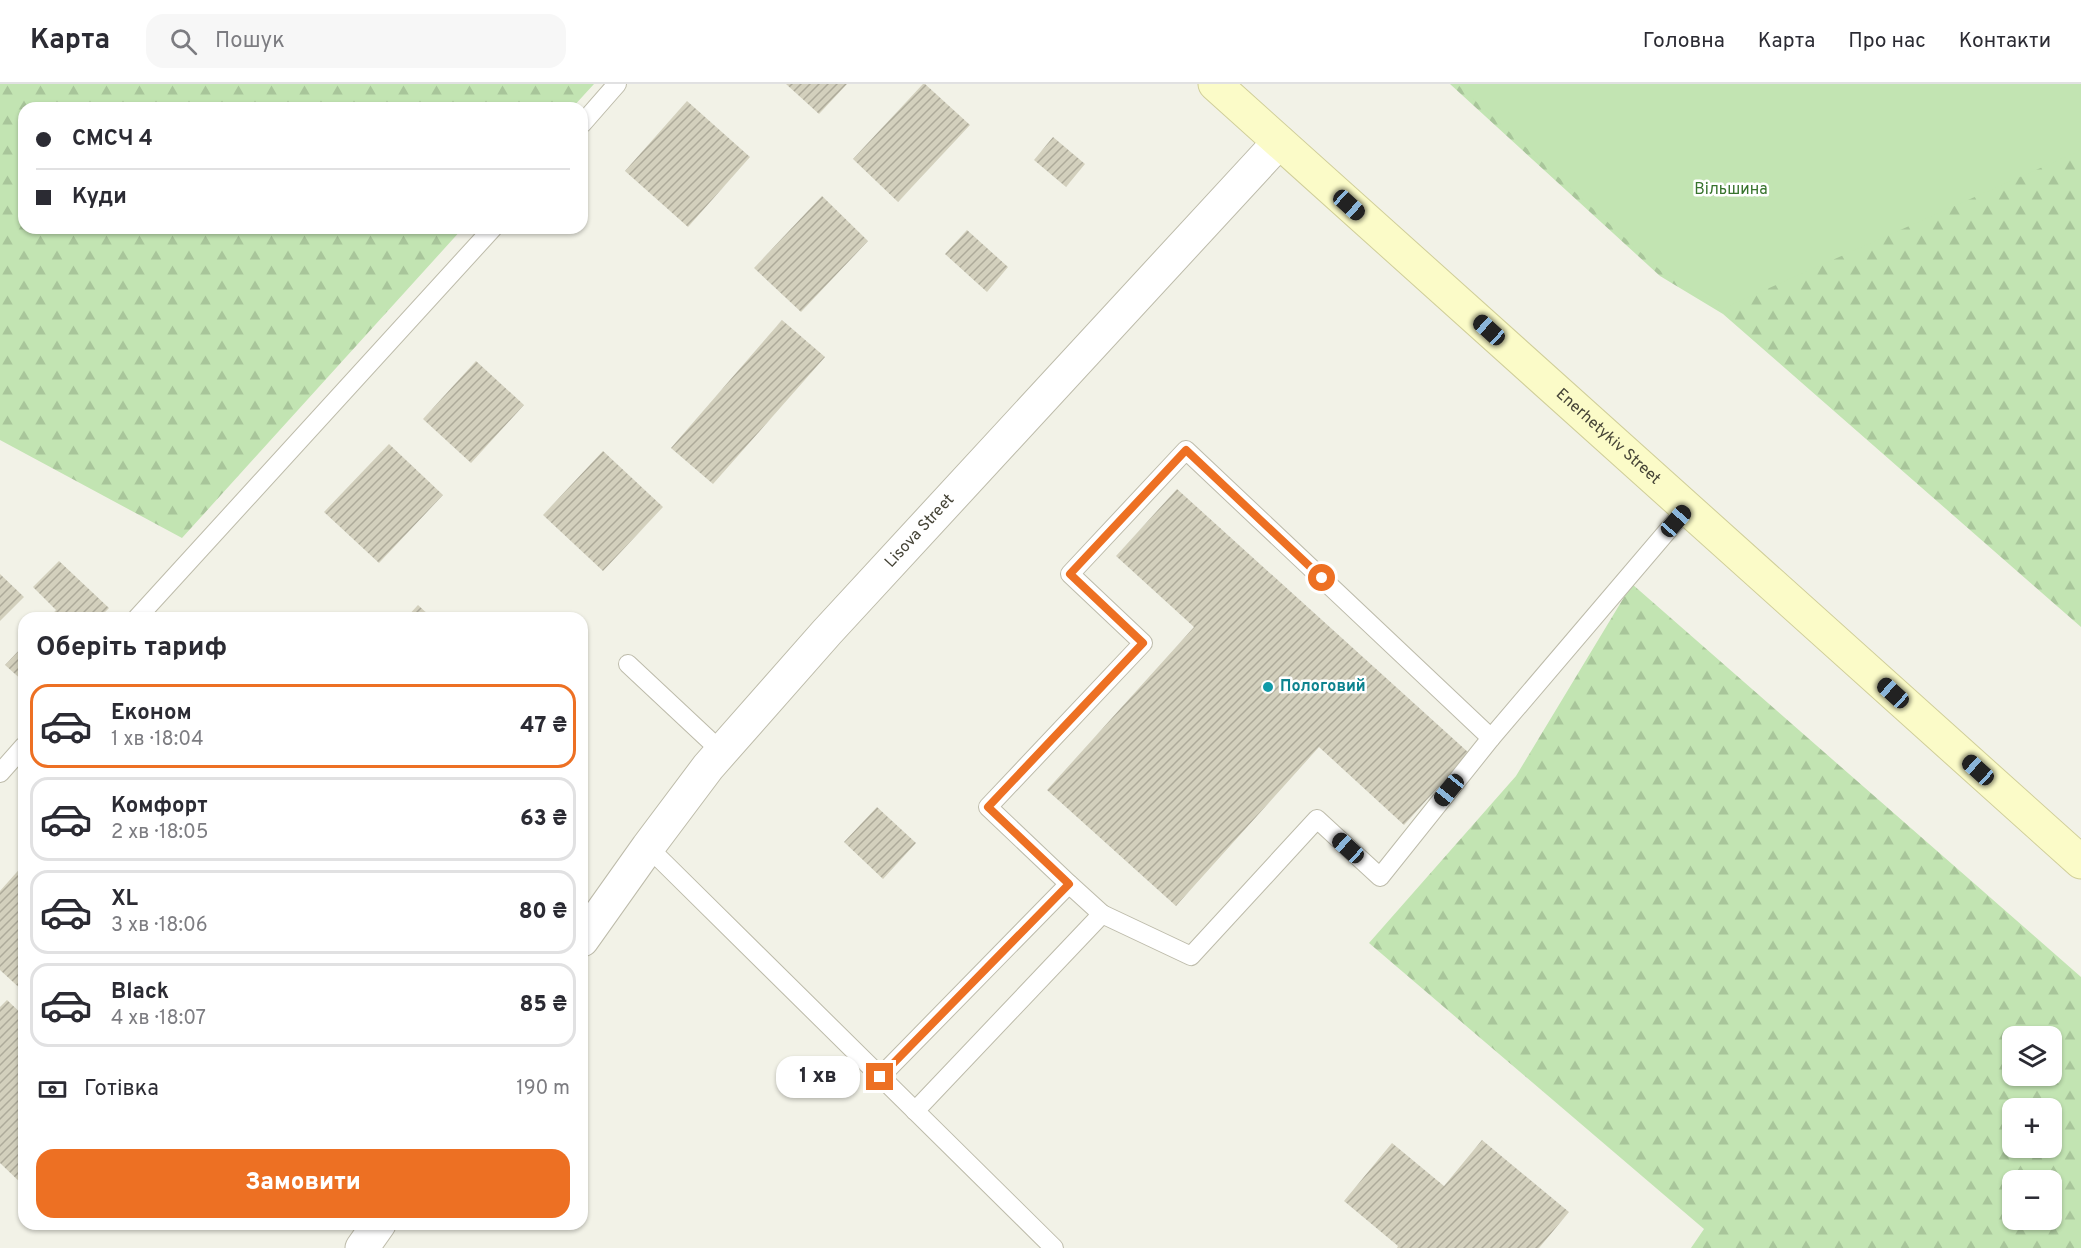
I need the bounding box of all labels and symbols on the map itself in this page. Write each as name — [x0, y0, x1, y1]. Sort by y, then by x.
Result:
park label: Вільшина — [1694, 180, 1768, 200]
car — [1330, 186, 1368, 224]
car — [1470, 311, 1508, 349]
street label: Enerhetykiv Street — [1551, 385, 1664, 489]
street label: Lisova Street — [881, 490, 959, 572]
car — [1657, 502, 1695, 540]
route start — [1308, 564, 1335, 591]
car — [1874, 674, 1912, 712]
place label: Пологовий — [1280, 677, 1366, 697]
marker: Пологовий — [1261, 680, 1275, 694]
car — [1959, 751, 1997, 789]
car — [1431, 770, 1467, 810]
car — [1329, 829, 1367, 867]
callout: 1 хв — [775, 1056, 859, 1098]
route end — [866, 1063, 893, 1090]

